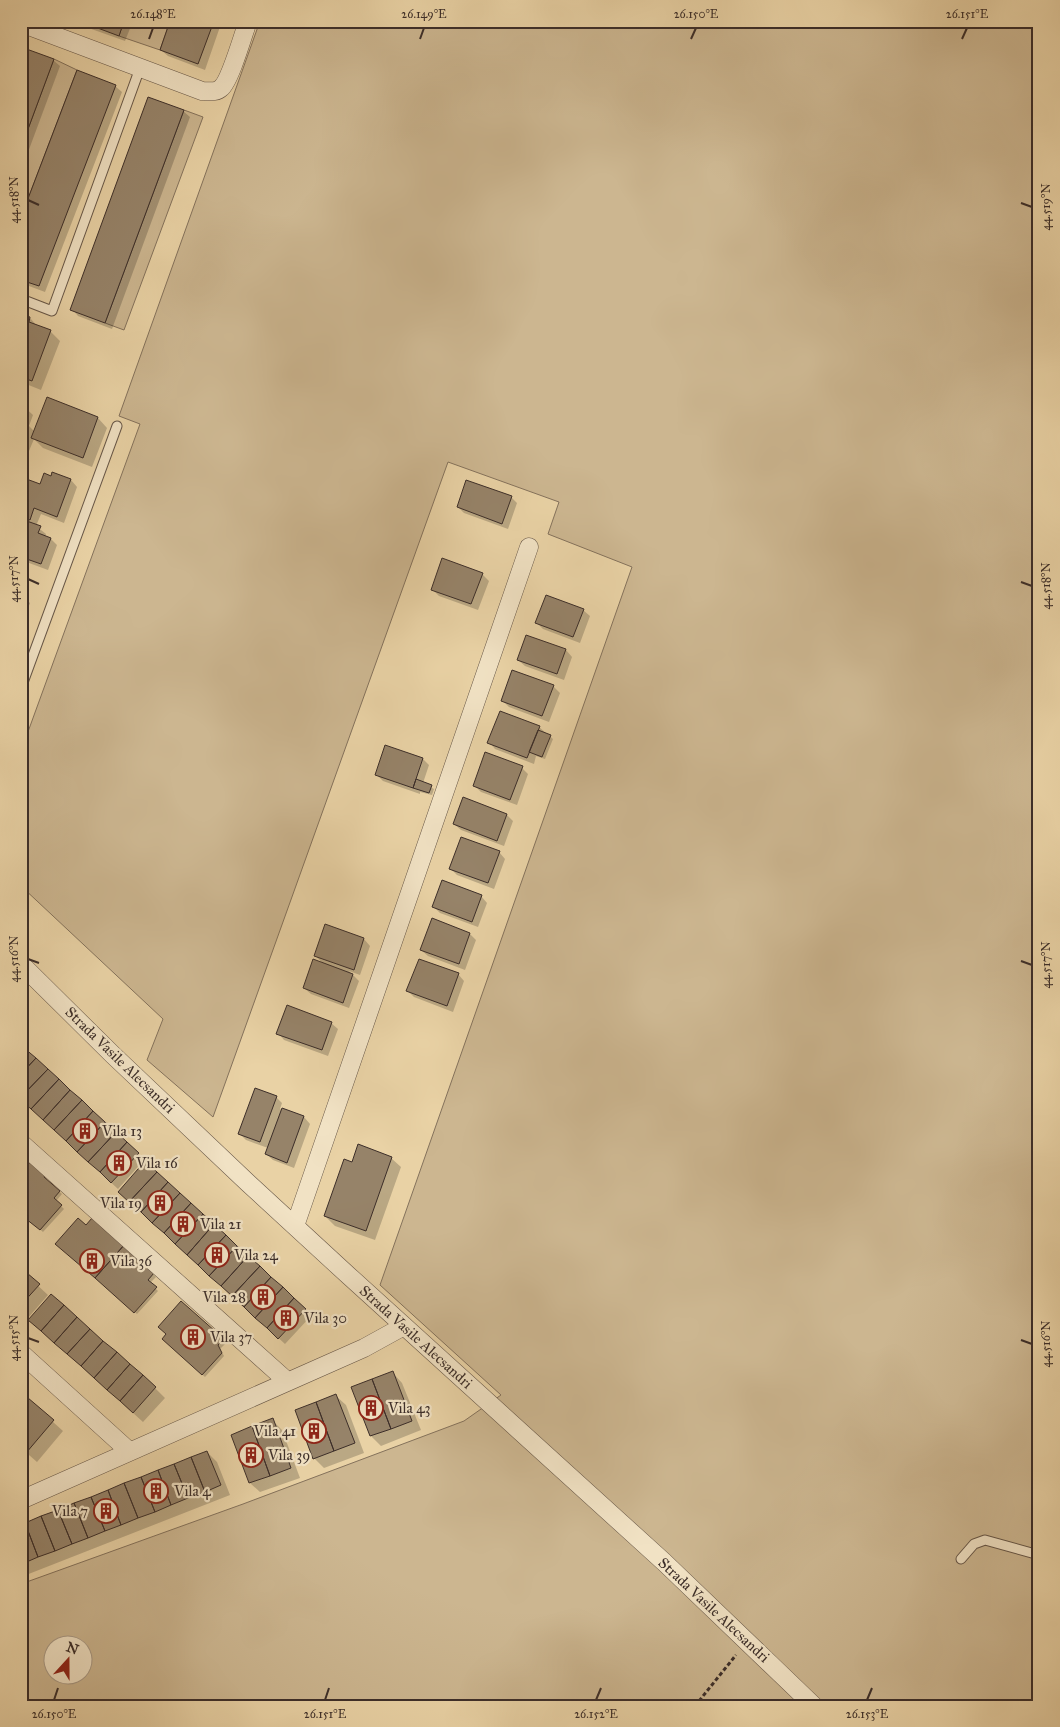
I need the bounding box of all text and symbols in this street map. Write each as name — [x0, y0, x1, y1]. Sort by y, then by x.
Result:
text: 26.148°E — [130, 7, 176, 21]
text: 26.149°E — [401, 7, 447, 21]
text: 26.150°E — [674, 7, 719, 21]
text: 26.151°E — [946, 7, 989, 21]
text: 44.518°N — [7, 176, 21, 224]
text: 44.519°N — [1039, 183, 1053, 231]
text: 44.517°N — [7, 555, 21, 603]
text: 44.518°N — [1039, 562, 1053, 610]
text: 44.516°N — [7, 936, 21, 982]
text: 44.517°N — [1039, 941, 1053, 989]
street label: Strada Vasile Alecsandri — [61, 1003, 179, 1117]
building icon: Vila 13 — [72, 1118, 98, 1144]
place label: Vila 13 — [101, 1122, 142, 1140]
building icon: Vila 16 — [106, 1150, 132, 1176]
place label: Vila 16 — [135, 1154, 179, 1172]
building icon: Vila 19 — [147, 1190, 173, 1216]
place label: Vila 19 — [99, 1194, 142, 1212]
building icon: Vila 21 — [170, 1211, 196, 1237]
place label: Vila 21 — [199, 1215, 242, 1233]
building icon: Vila 24 — [204, 1242, 230, 1268]
place label: Vila 24 — [233, 1246, 279, 1264]
building icon: Vila 36 — [79, 1248, 105, 1274]
place label: Vila 36 — [109, 1252, 153, 1270]
street label: Strada Vasile Alecsandri — [356, 1282, 476, 1392]
building icon: Vila 28 — [250, 1284, 276, 1310]
place label: Vila 28 — [201, 1288, 246, 1306]
building icon: Vila 30 — [273, 1305, 299, 1331]
place label: Vila 30 — [303, 1309, 347, 1327]
text: 44.515°N — [7, 1315, 21, 1361]
text: 44.516°N — [1039, 1321, 1053, 1367]
building icon: Vila 37 — [180, 1324, 206, 1350]
place label: Vila 37 — [209, 1328, 252, 1346]
building icon: Vila 43 — [358, 1395, 384, 1421]
place label: Vila 43 — [387, 1399, 431, 1417]
building icon: Vila 41 — [301, 1418, 327, 1444]
place label: Vila 41 — [253, 1422, 296, 1440]
building icon: Vila 39 — [238, 1442, 264, 1468]
place label: Vila 39 — [267, 1446, 310, 1464]
building icon: Vila 4 — [143, 1478, 169, 1504]
place label: Vila 4 — [173, 1482, 211, 1500]
building icon: Vila 7 — [93, 1498, 119, 1524]
place label: Vila 7 — [51, 1502, 88, 1520]
street label: Strada Vasile Alecsandri — [655, 1554, 773, 1666]
north arrow — [42, 1634, 92, 1684]
text: N — [64, 1638, 81, 1658]
text: 26.150°E — [32, 1707, 77, 1721]
text: 26.151°E — [304, 1707, 347, 1721]
text: 26.152°E — [574, 1707, 618, 1721]
text: 26.153°E — [846, 1707, 889, 1721]

